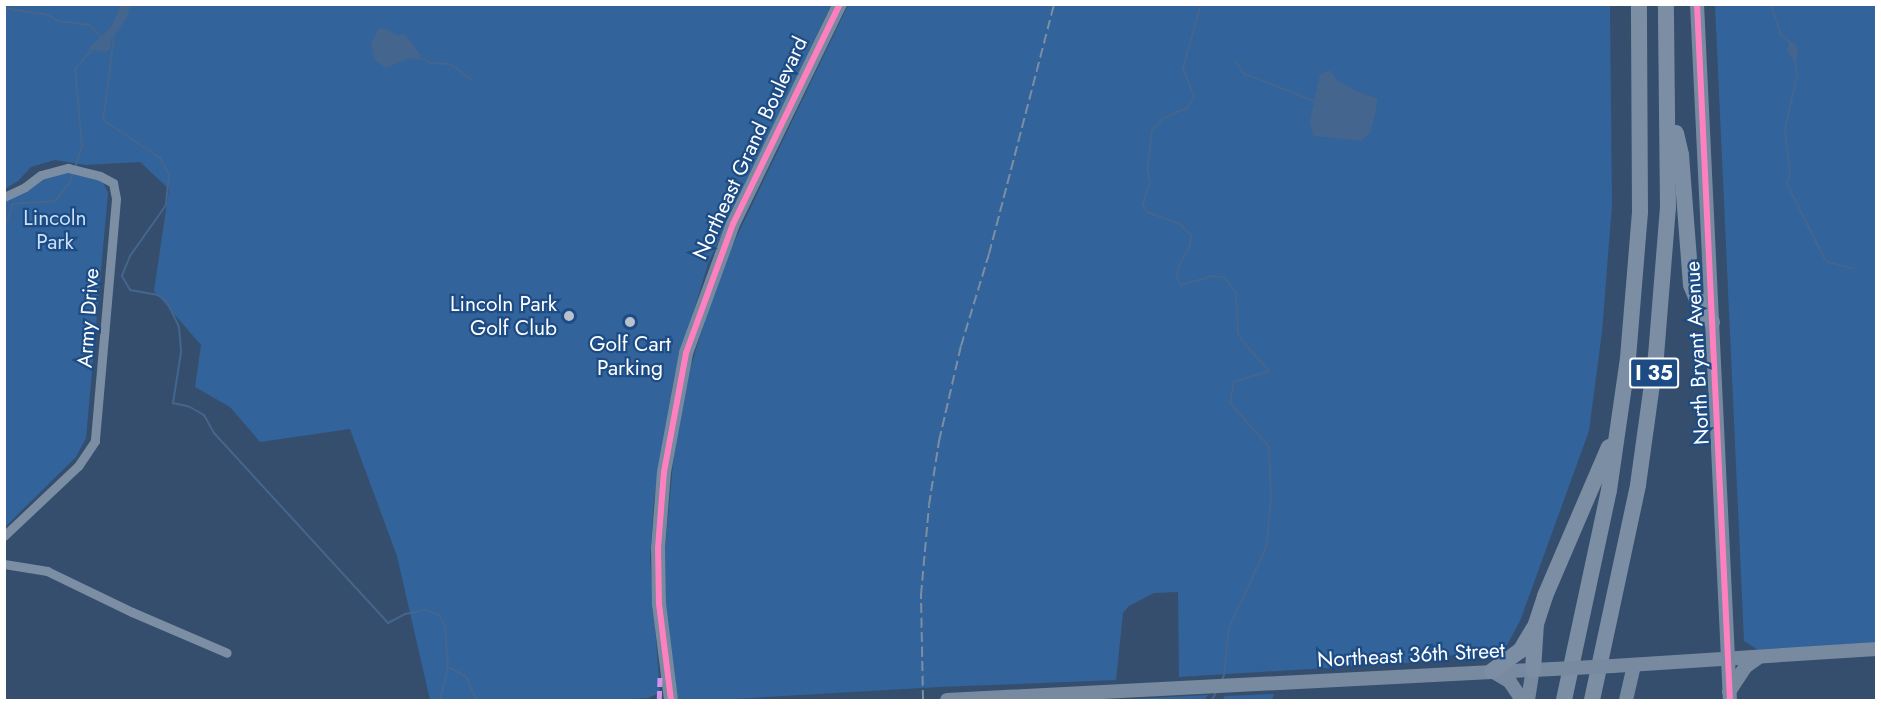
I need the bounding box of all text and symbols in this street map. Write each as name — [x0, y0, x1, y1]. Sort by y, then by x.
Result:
street label: Northeast Grand Boulevard — [687, 33, 813, 263]
park label: Lincoln Park — [23, 205, 87, 255]
street label: North Bryant Avenue — [1680, 260, 1714, 446]
street label: Army Drive — [72, 267, 104, 369]
place label: Lincoln Park Golf Club — [450, 291, 557, 341]
marker: Lincoln Park Golf Club — [562, 309, 576, 323]
marker: Golf Cart Parking — [623, 315, 637, 329]
place label: Golf Cart Parking — [589, 331, 671, 381]
road number: I 35 — [1628, 356, 1680, 390]
street label: Northeast 36th Street — [1317, 638, 1505, 672]

